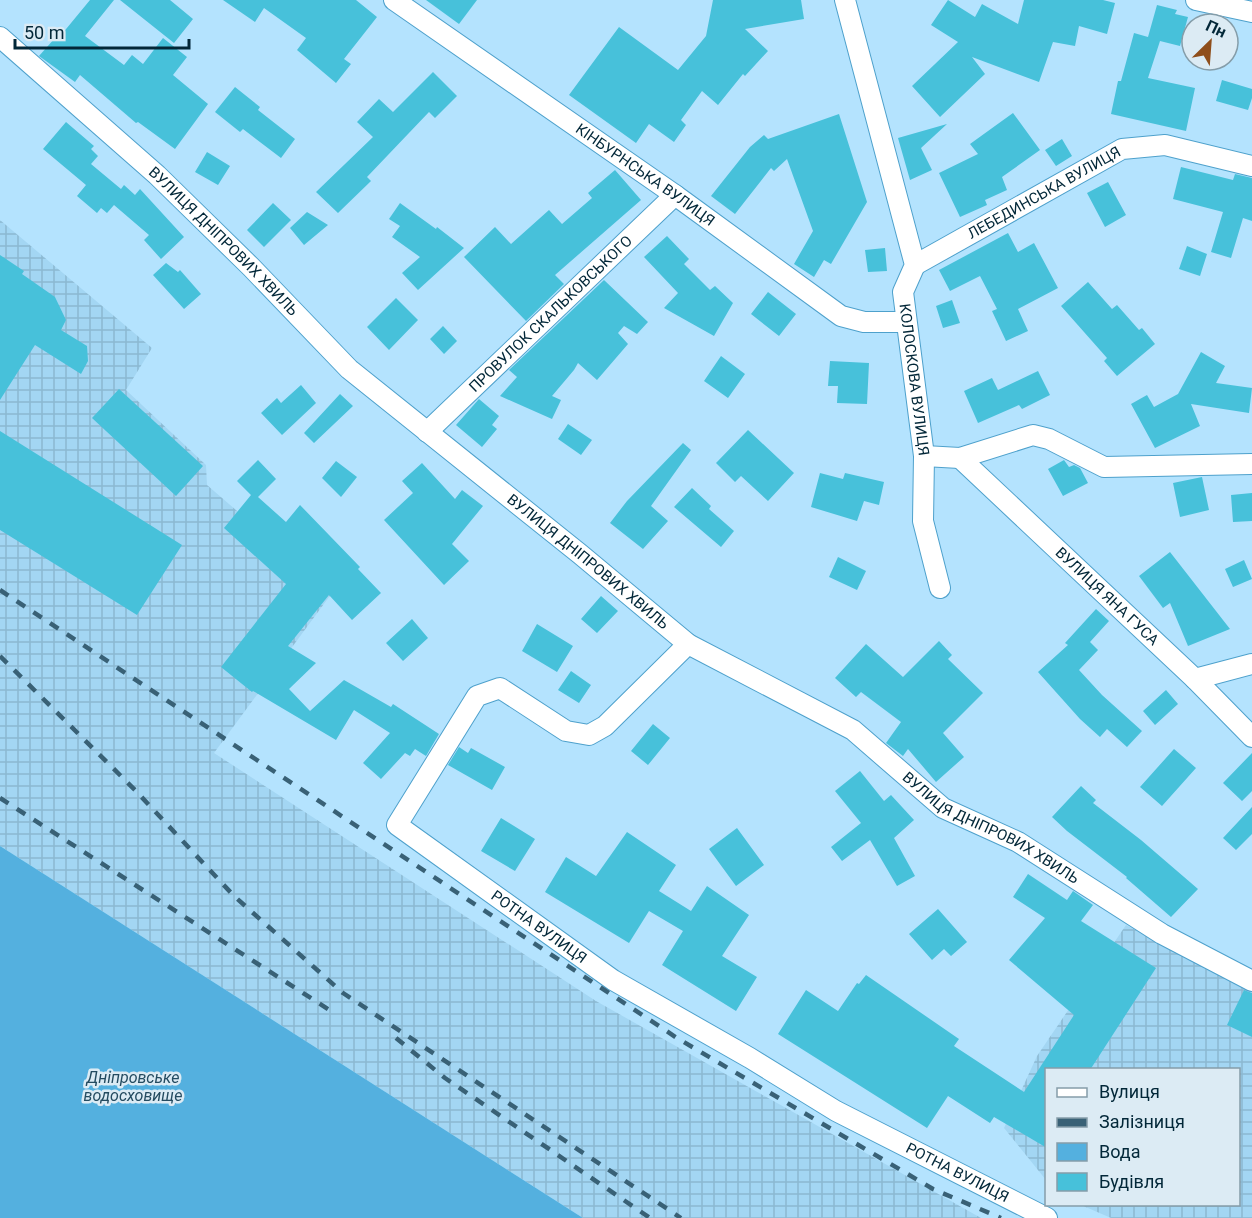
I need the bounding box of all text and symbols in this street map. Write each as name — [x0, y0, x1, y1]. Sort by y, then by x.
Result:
scale bar — [15, 12, 189, 50]
north arrow — [1180, 12, 1240, 72]
text: Пн — [1203, 16, 1229, 42]
text: 50 m — [24, 22, 64, 43]
street label: КІНБУРНСЬКА ВУЛИЦЯ — [572, 120, 718, 230]
street label: ЛЕБЕДИНСЬКА ВУЛИЦЯ — [965, 143, 1124, 243]
street label: ВУЛИЦЯ ДНІПРОВИХ ХВИЛЬ — [145, 163, 302, 320]
street label: ПРОВУЛОК СКАЛЬКОВСЬКОГО — [465, 232, 636, 396]
street label: КОЛОСКОВА ВУЛИЦЯ — [896, 303, 933, 457]
street label: ВУЛИЦЯ ДНІПРОВИХ ХВИЛЬ — [504, 490, 672, 633]
street label: ВУЛИЦЯ ЯНА ГУСА — [1052, 544, 1163, 649]
street label: ВУЛИЦЯ ДНІПРОВИХ ХВИЛЬ — [899, 768, 1082, 888]
street label: РОТНА ВУЛИЦЯ — [488, 887, 590, 967]
water label: Дніпровське водосховище — [84, 1068, 182, 1105]
legend — [1045, 1068, 1240, 1206]
text: Вулиця — [1099, 1081, 1160, 1102]
text: Залізниця — [1099, 1111, 1185, 1132]
street label: РОТНА ВУЛИЦЯ — [903, 1139, 1012, 1206]
text: Вода — [1099, 1141, 1141, 1162]
text: Будівля — [1099, 1171, 1164, 1192]

